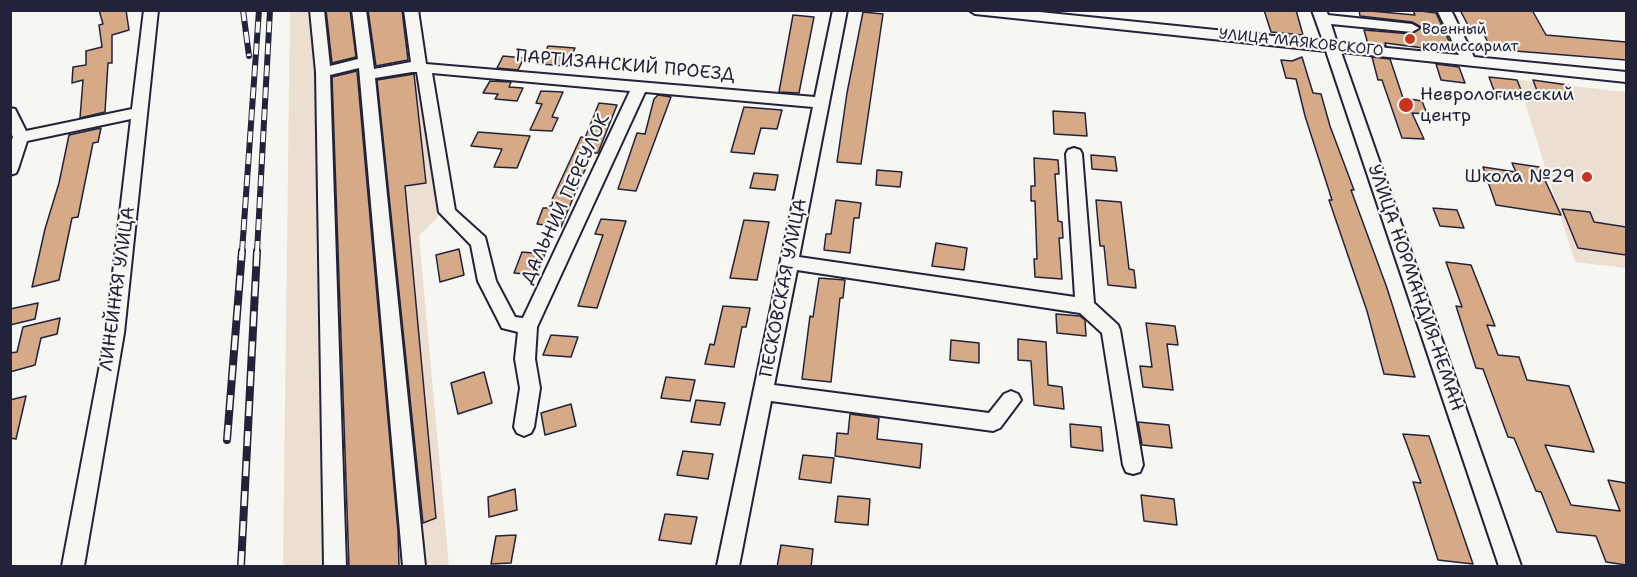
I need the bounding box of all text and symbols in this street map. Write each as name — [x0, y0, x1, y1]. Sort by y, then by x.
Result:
place label: Военный комиссариат — [1422, 21, 1518, 56]
street label: УЛИЦА МАЯКОВСКОГО — [1218, 25, 1384, 61]
marker: Военный комиссариат — [1403, 32, 1417, 46]
street label: ПАРТИЗАНСКИЙ ПРОЕЗД — [514, 46, 736, 86]
place label: Неврологический центр — [1420, 84, 1574, 127]
marker: Неврологический центр — [1397, 96, 1415, 114]
street label: ДАЛЬНИЙ ПЕРЕУЛОК — [517, 110, 615, 288]
street label: УЛИЦА НОРМАНДИЯ-НЕМАН — [1363, 162, 1467, 414]
place label: Школа №29 — [1465, 166, 1575, 188]
marker: Школа №29 — [1580, 170, 1594, 184]
street label: ПЕСКОВСКАЯ УЛИЦА — [756, 197, 812, 379]
street label: ЛИНЕЙНАЯ УЛИЦА — [96, 205, 140, 373]

